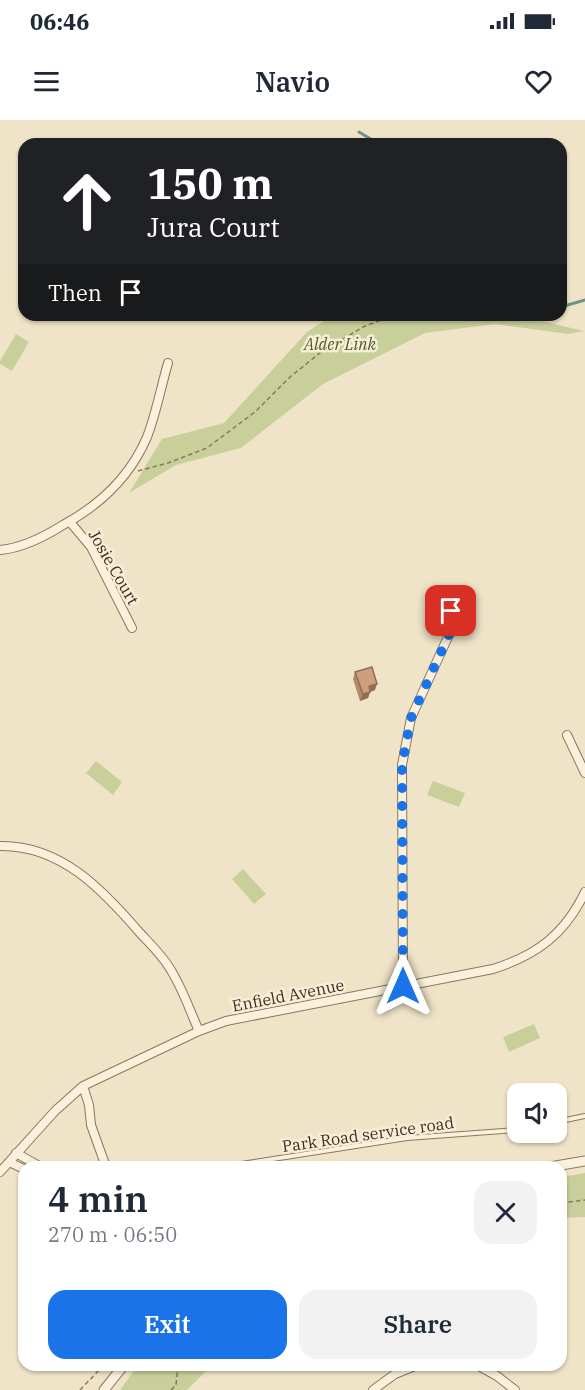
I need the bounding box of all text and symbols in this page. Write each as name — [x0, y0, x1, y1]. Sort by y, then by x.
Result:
text: 06:46 — [30, 7, 89, 36]
text: Navio — [255, 64, 330, 99]
icon: menu — [30, 65, 63, 98]
icon: heart — [522, 65, 555, 98]
text: 150 m — [147, 156, 273, 211]
icon: ahead — [48, 162, 126, 240]
text: Jura Court — [147, 209, 280, 244]
icon: arrive — [114, 276, 147, 309]
text: Then — [48, 278, 102, 307]
park label: Alder Link — [303, 334, 376, 354]
street label: Josie Court — [84, 526, 144, 608]
pin — [425, 585, 476, 636]
icon: arrive — [434, 594, 467, 627]
position arrow — [371, 954, 435, 1018]
street label: Enfield Avenue — [230, 974, 346, 1016]
map controls — [507, 1083, 567, 1143]
button: sound — [507, 1083, 567, 1143]
street label: Park Road service road — [281, 1112, 455, 1156]
text: 4 min — [48, 1175, 148, 1222]
button: close — [474, 1181, 537, 1244]
text: 270 m · 06:50 — [48, 1221, 177, 1248]
button: Exit — [48, 1290, 287, 1359]
button: Share — [299, 1290, 537, 1359]

